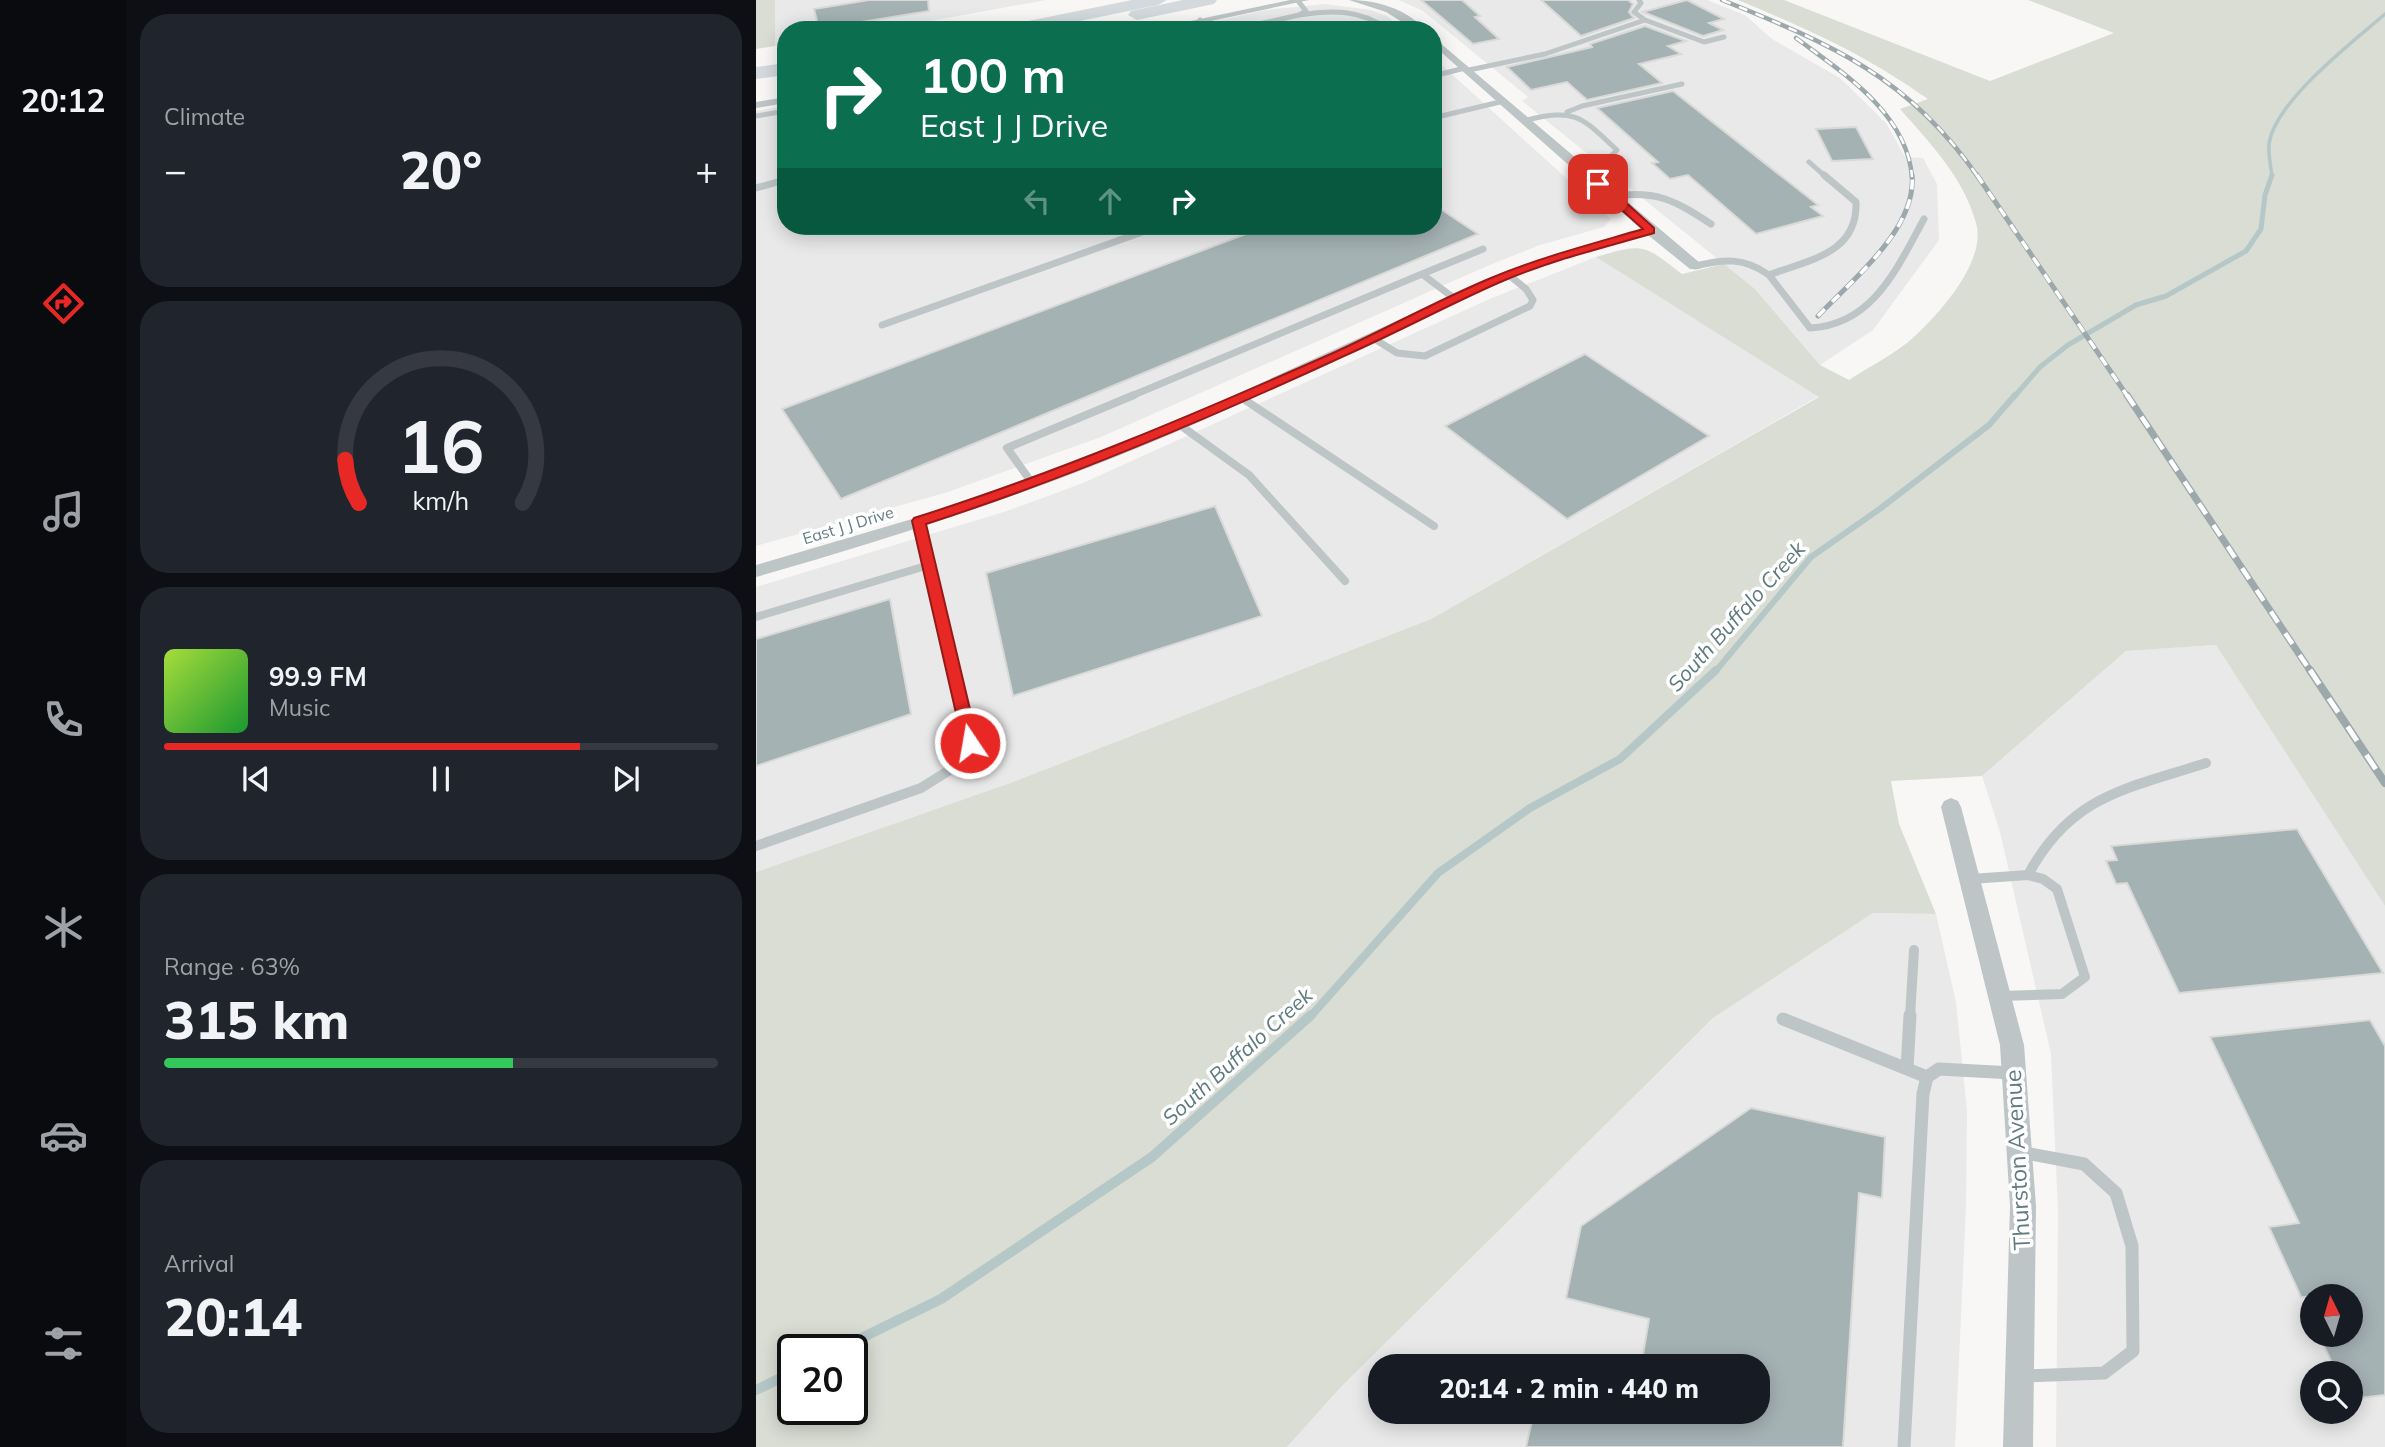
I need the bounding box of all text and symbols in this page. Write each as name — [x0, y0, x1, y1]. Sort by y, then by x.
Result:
text: 100 m — [920, 44, 1066, 105]
icon: right — [805, 49, 896, 140]
text: 20:12 — [21, 80, 105, 120]
text: Climate — [164, 102, 245, 131]
text: East J J Drive — [920, 105, 1108, 145]
text: 20° — [400, 137, 482, 202]
text: − — [164, 146, 187, 194]
text: + — [695, 146, 718, 194]
pin — [1568, 154, 1628, 214]
icon: arrive — [1579, 165, 1617, 203]
icon: left — [1018, 182, 1056, 220]
icon: ahead — [1091, 182, 1129, 220]
icon: right — [1164, 182, 1202, 220]
icon: directions — [39, 279, 88, 328]
text: 16 — [397, 400, 485, 491]
text: km/h — [413, 485, 469, 516]
icon: music — [39, 487, 88, 536]
street label: East J J Drive — [800, 502, 896, 548]
water label: South Buffalo Creek — [1662, 535, 1811, 696]
text: 99.9 FM — [269, 660, 367, 693]
text: Music — [269, 693, 330, 722]
icon: phone — [39, 695, 88, 744]
position arrow — [933, 706, 1007, 780]
icon: previous — [237, 760, 275, 798]
icon: pause — [422, 760, 460, 798]
icon: next — [607, 760, 645, 798]
icon: climate — [39, 903, 88, 952]
text: Range · 63% — [164, 952, 300, 981]
water label: South Buffalo Creek — [1157, 981, 1318, 1130]
text: 315 km — [164, 987, 349, 1052]
street label: Thurston Avenue — [1998, 1069, 2036, 1251]
icon: car — [39, 1111, 88, 1160]
text: Arrival — [164, 1249, 234, 1278]
text: 20:14 — [164, 1284, 302, 1349]
north arrow — [2300, 1284, 2362, 1348]
map controls — [2300, 1284, 2363, 1424]
icon: filters — [39, 1319, 88, 1368]
speed limit sign: 20 — [777, 1334, 868, 1425]
button: search — [2300, 1361, 2363, 1424]
text: 20:14 · 2 min · 440 m — [1439, 1372, 1699, 1405]

